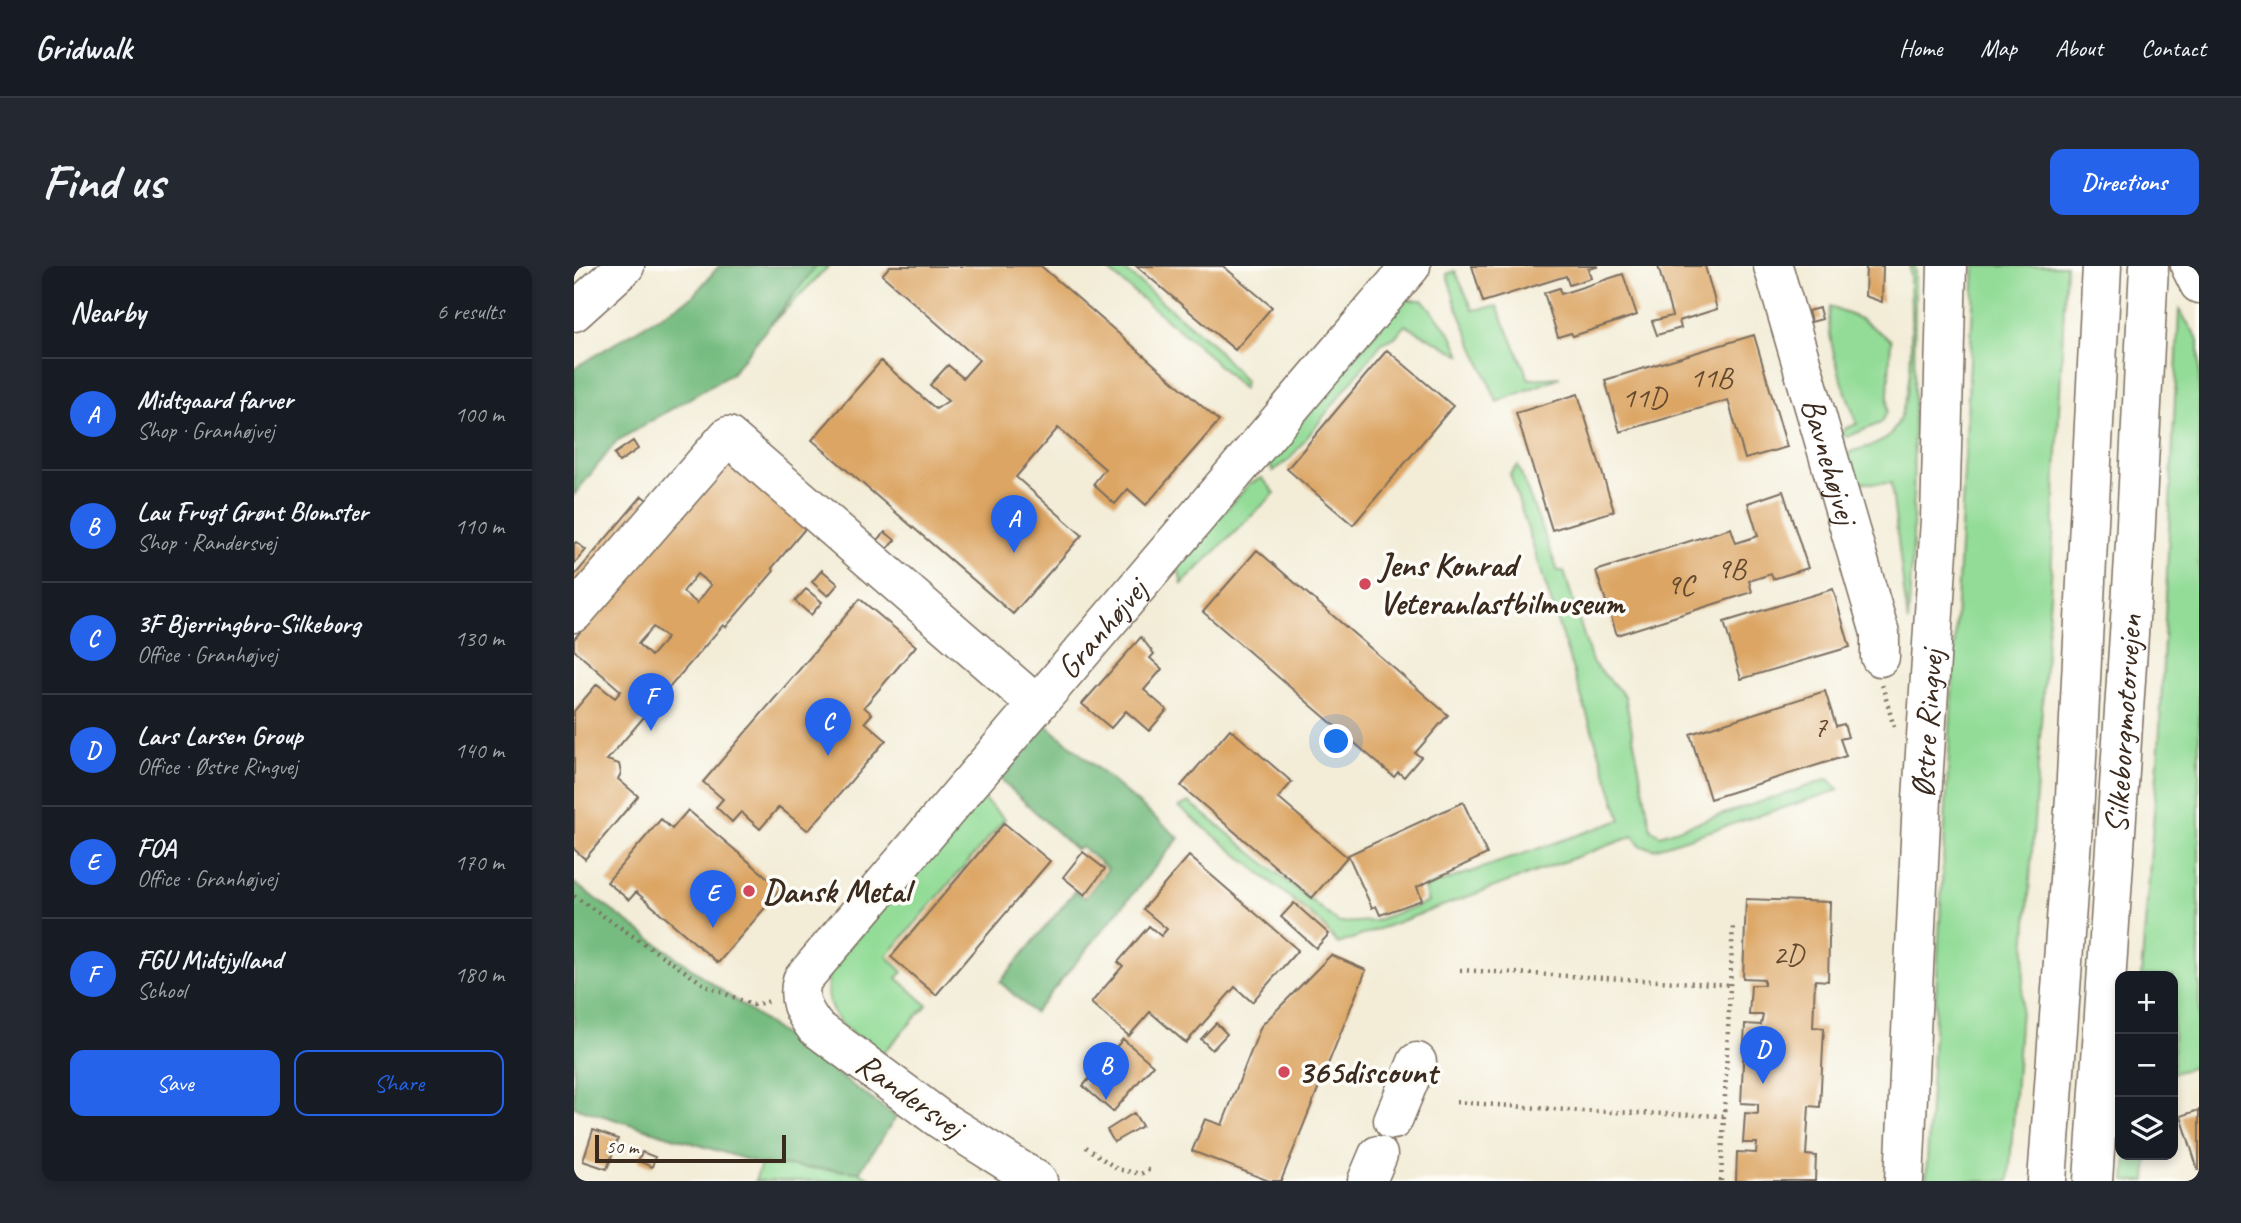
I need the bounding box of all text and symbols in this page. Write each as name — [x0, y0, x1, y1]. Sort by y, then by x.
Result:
text: Gridwalk — [35, 27, 132, 69]
text: Home — [1899, 33, 1942, 63]
text: Map — [1980, 33, 2017, 63]
text: About — [2055, 33, 2103, 63]
text: Contact — [2141, 33, 2206, 63]
button: Directions — [2050, 149, 2199, 215]
text: Find us — [42, 151, 164, 213]
text: Nearby — [70, 293, 146, 331]
text: 6 results — [437, 297, 504, 326]
house number: 11B — [1690, 358, 1735, 396]
house number: 11D — [1622, 378, 1669, 416]
text: Midtgaard farver — [137, 383, 293, 416]
street label: Bavnehøjvej — [1792, 393, 1869, 532]
text: A — [87, 400, 99, 429]
text: 100 m — [455, 400, 504, 429]
text: Shop · Granhøjvej — [137, 416, 274, 445]
text: Lau Frugt Grønt Blomster — [137, 495, 368, 528]
pin: A — [991, 495, 1037, 553]
text: B — [87, 512, 99, 541]
text: 110 m — [455, 512, 504, 541]
text: Shop · Randersvej — [137, 528, 277, 557]
place label: Jens Konrad Veteranlastbilmuseum — [1377, 544, 1626, 624]
house number: 9B — [1716, 549, 1748, 587]
house number: 9C — [1666, 565, 1697, 603]
street label: Granhøjvej — [1047, 567, 1158, 687]
marker: Jens Konrad Veteranlastbilmuseum — [1357, 576, 1373, 592]
text: 3F Bjerringbro-Silkeborg — [137, 607, 360, 640]
street label: Silkeborgmotorvejen — [2095, 613, 2151, 835]
text: C — [88, 624, 98, 653]
text: 130 m — [455, 624, 504, 653]
text: Office · Granhøjvej — [137, 640, 277, 669]
street label: Østre Ringvej — [1901, 645, 1953, 799]
pin: F — [628, 673, 674, 731]
pin: C — [805, 698, 851, 756]
house number: 7 — [1813, 707, 1828, 745]
text: Lars Larsen Group — [137, 719, 303, 752]
your location — [1319, 724, 1353, 758]
text: D — [86, 736, 100, 765]
text: 140 m — [455, 736, 504, 765]
text: Office · Østre Ringvej — [137, 752, 298, 781]
text: FOA — [137, 831, 176, 864]
text: E — [87, 848, 99, 877]
text: 170 m — [455, 848, 504, 877]
text: Office · Granhøjvej — [137, 864, 277, 893]
pin: E — [690, 870, 736, 928]
place label: Dansk Metal — [763, 870, 916, 912]
marker: Dansk Metal — [741, 883, 757, 899]
house number: 2D — [1773, 935, 1806, 973]
text: FGU Midtjylland — [137, 943, 282, 976]
text: F — [88, 960, 98, 989]
text: 180 m — [455, 960, 504, 989]
map controls — [2115, 971, 2178, 1160]
button: + — [2115, 971, 2178, 1034]
text: School — [137, 976, 186, 1005]
pin: D — [1740, 1026, 1786, 1084]
button: − — [2115, 1034, 2178, 1097]
pin: B — [1083, 1042, 1129, 1100]
street label: Randersvej — [848, 1043, 975, 1149]
button: Save — [70, 1050, 280, 1116]
button: Share — [294, 1050, 504, 1116]
place label: 365discount — [1298, 1051, 1441, 1093]
marker: 365discount — [1276, 1064, 1292, 1080]
button: layers — [2115, 1097, 2178, 1160]
scale bar — [595, 1132, 786, 1164]
text: 50 m — [606, 1135, 638, 1159]

